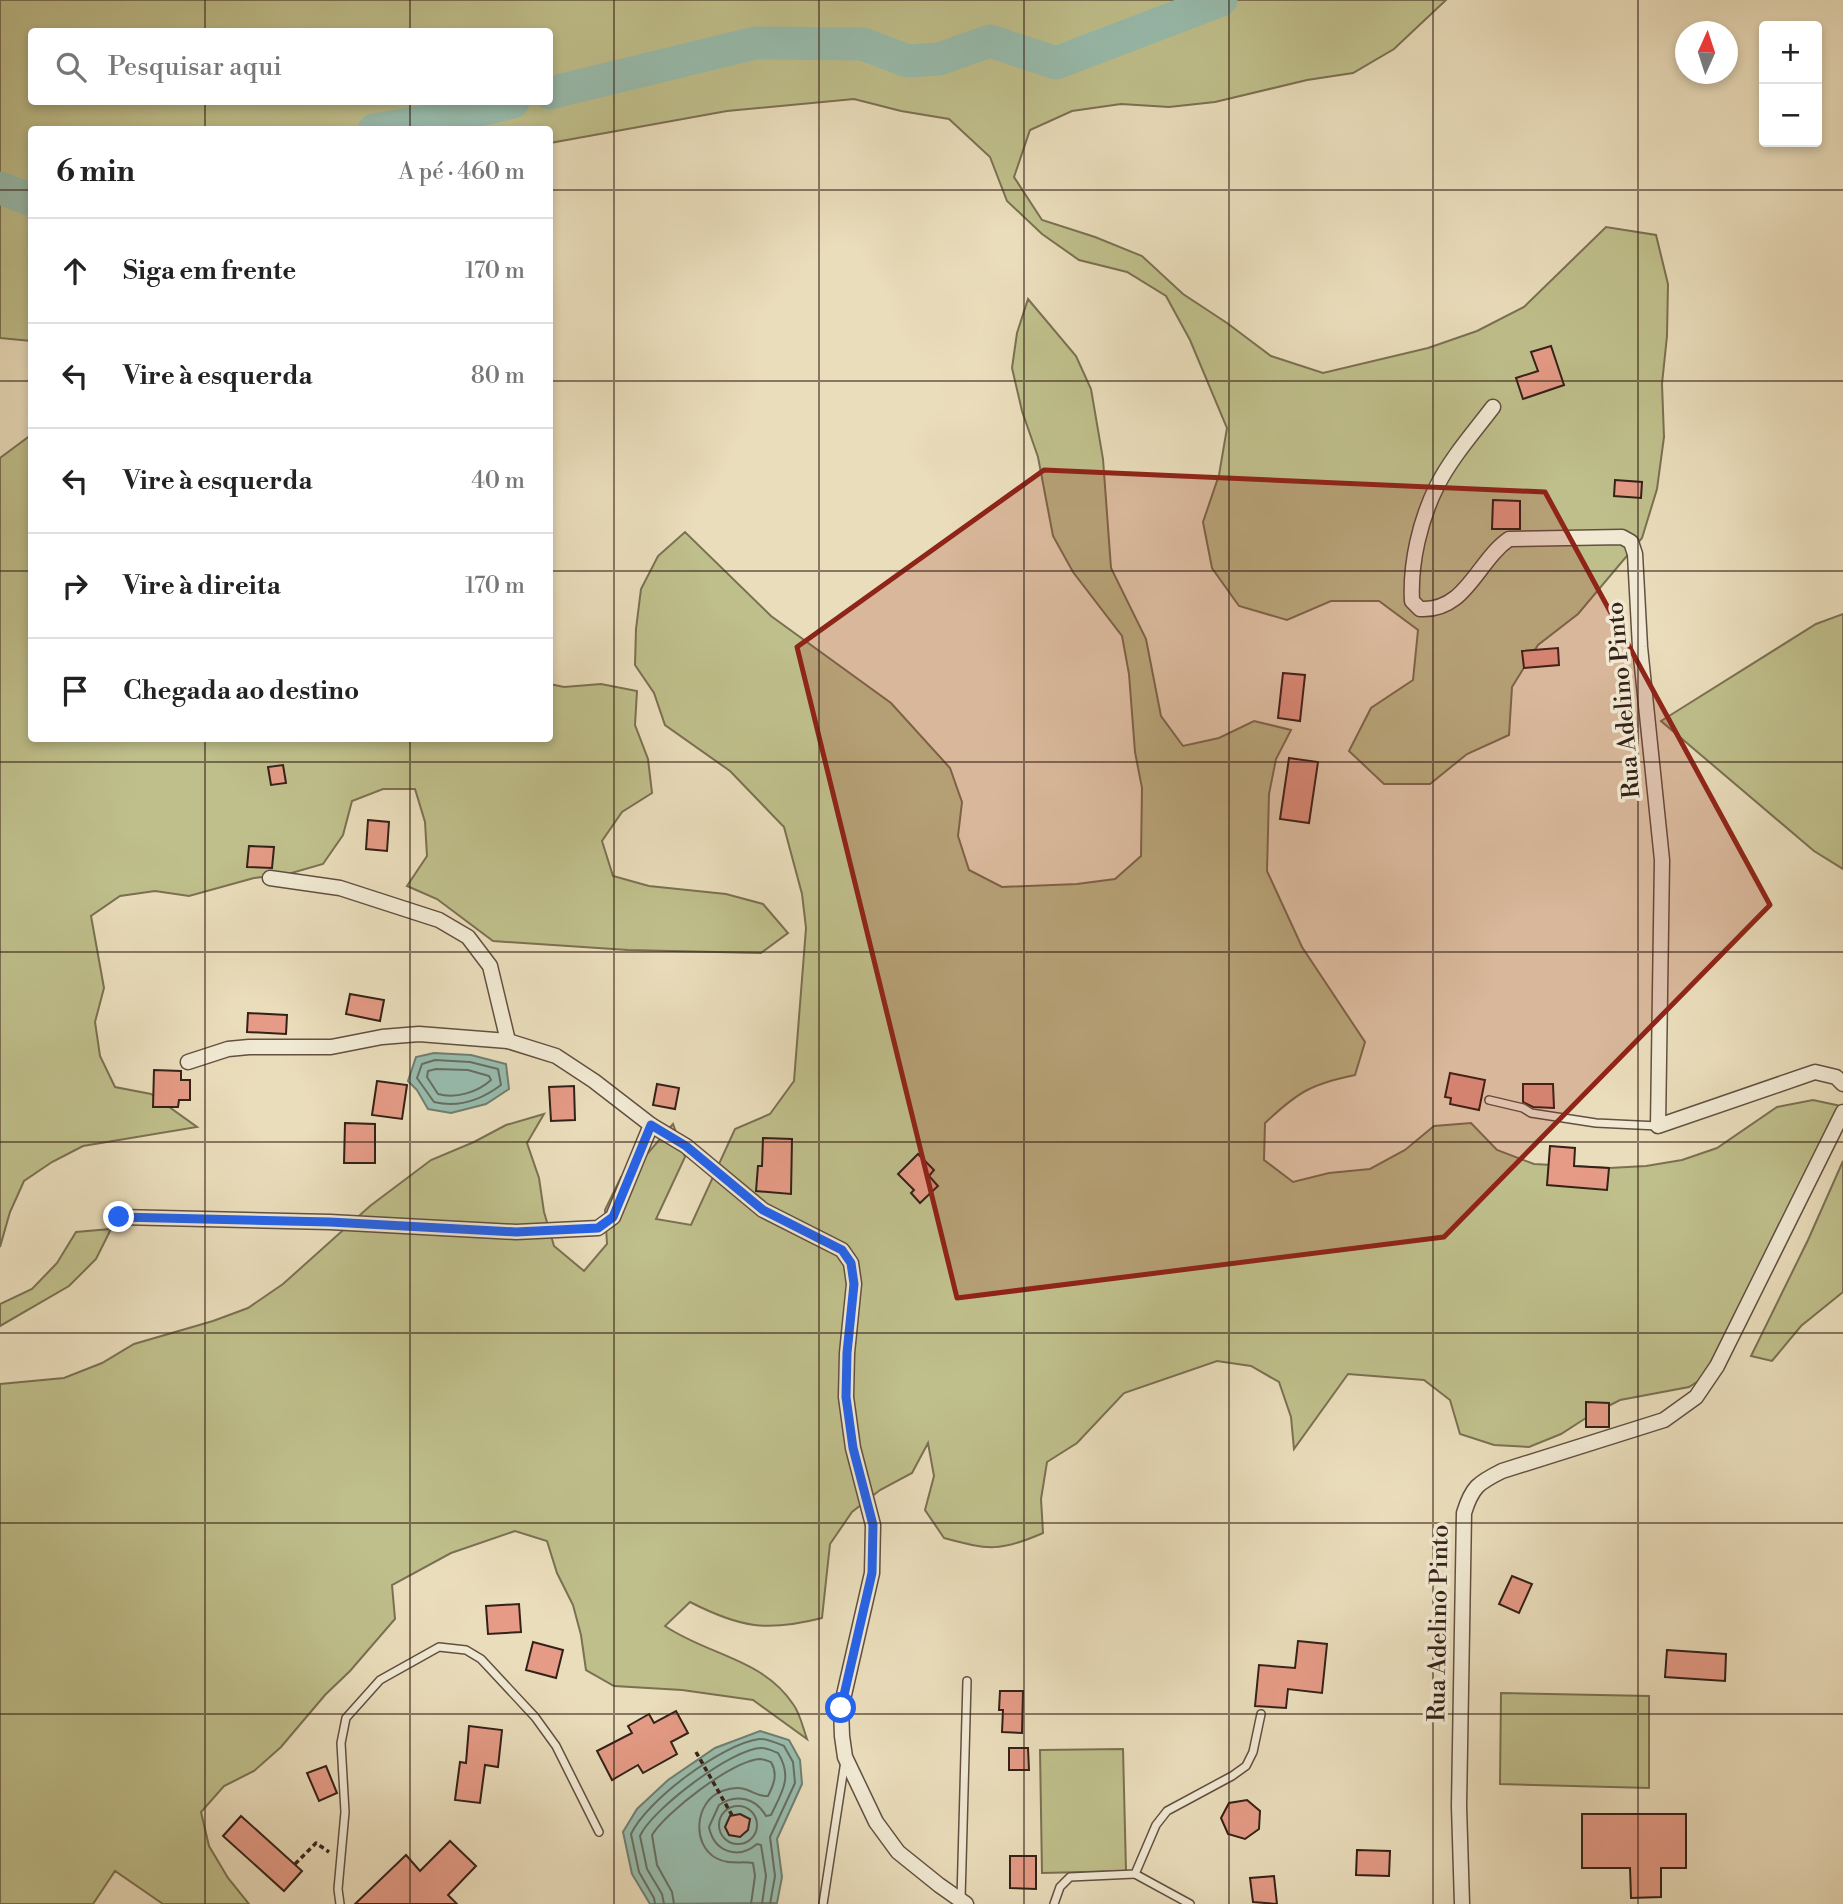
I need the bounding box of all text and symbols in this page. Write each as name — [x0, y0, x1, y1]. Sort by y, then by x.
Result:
north arrow — [1675, 21, 1738, 84]
map controls — [1759, 21, 1822, 147]
button: + — [1759, 21, 1822, 84]
search box — [28, 28, 553, 105]
icon: search — [52, 48, 90, 86]
text: Pesquisar aqui — [108, 51, 282, 83]
button: − — [1759, 84, 1822, 147]
text: 6 min — [56, 153, 135, 191]
text: A pé · 460 m — [399, 158, 525, 186]
icon: ahead — [56, 252, 94, 290]
text: Siga em frente — [123, 255, 296, 287]
text: 170 m — [465, 257, 525, 285]
icon: left — [56, 357, 94, 395]
text: Vire à esquerda — [123, 360, 313, 392]
text: 80 m — [471, 362, 525, 390]
icon: left — [56, 462, 94, 500]
text: Vire à esquerda — [123, 465, 313, 497]
text: 40 m — [471, 467, 525, 495]
icon: right — [56, 567, 94, 605]
text: Vire à direita — [123, 570, 281, 602]
text: 170 m — [465, 572, 525, 600]
street label: Rua Adelino Pinto — [1600, 600, 1648, 800]
icon: arrive — [56, 672, 94, 710]
text: Chegada ao destino — [123, 675, 359, 707]
route end — [103, 1201, 134, 1232]
street label: Rua Adelino Pinto — [1422, 1524, 1456, 1722]
route start — [825, 1692, 856, 1723]

